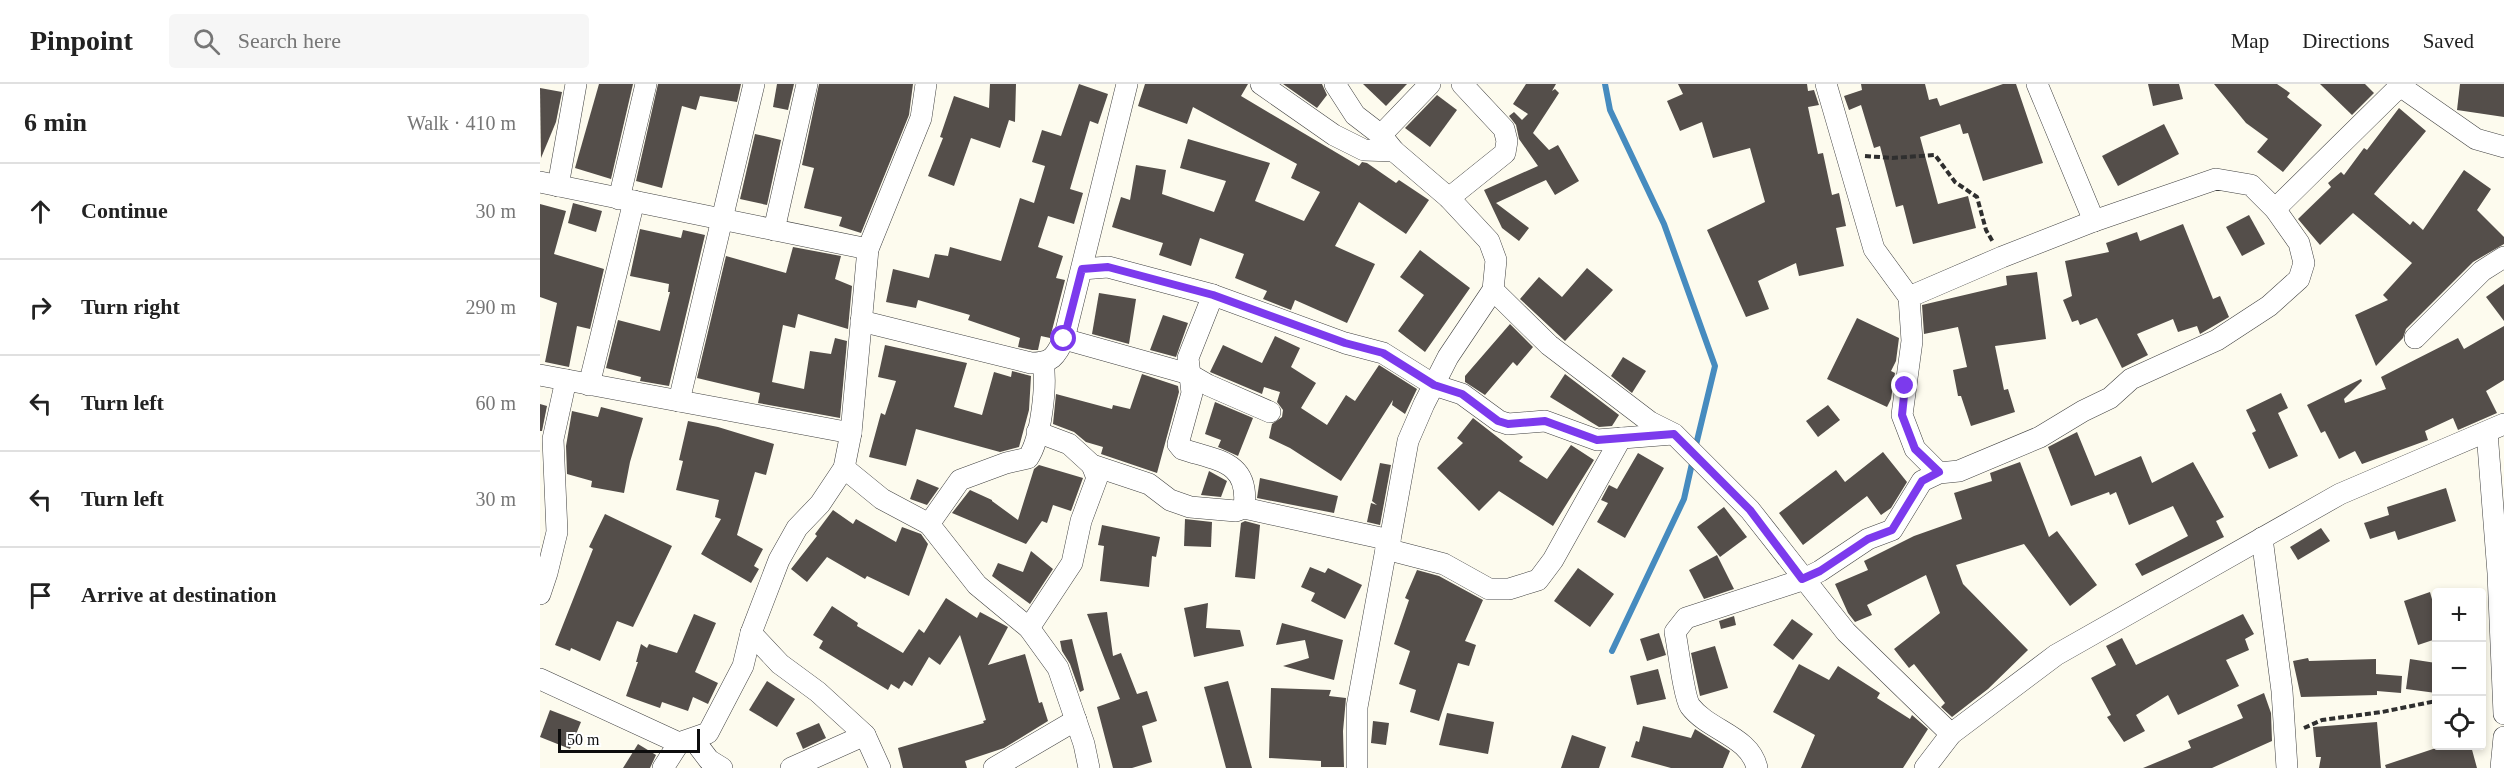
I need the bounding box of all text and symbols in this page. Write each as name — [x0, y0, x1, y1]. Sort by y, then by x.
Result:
search box — [169, 14, 589, 68]
text: Pinpoint — [30, 25, 133, 56]
icon: search — [190, 25, 223, 58]
text: Search here — [238, 28, 341, 53]
text: Map — [2231, 29, 2269, 53]
text: Directions — [2302, 29, 2390, 53]
text: Saved — [2423, 29, 2474, 53]
text: 6 min — [24, 108, 87, 137]
text: Walk · 410 m — [407, 112, 516, 134]
icon: ahead — [24, 195, 57, 228]
text: Continue — [81, 198, 168, 223]
text: 30 m — [475, 200, 516, 222]
icon: right — [24, 291, 57, 324]
text: Turn right — [81, 294, 180, 319]
text: 290 m — [465, 296, 516, 318]
route start — [1050, 325, 1076, 351]
route end — [1891, 372, 1917, 398]
icon: left — [24, 387, 57, 420]
text: Turn left — [81, 390, 164, 415]
text: 60 m — [475, 392, 516, 414]
icon: left — [24, 483, 57, 516]
text: Turn left — [81, 486, 164, 511]
text: 30 m — [475, 488, 516, 510]
icon: arrive — [24, 579, 57, 612]
text: Arrive at destination — [81, 582, 277, 607]
map controls — [2432, 588, 2486, 750]
button: + — [2432, 588, 2486, 642]
button: − — [2432, 642, 2486, 696]
button: locate — [2432, 696, 2486, 750]
scale bar — [558, 726, 700, 754]
text: 50 m — [567, 731, 599, 748]

